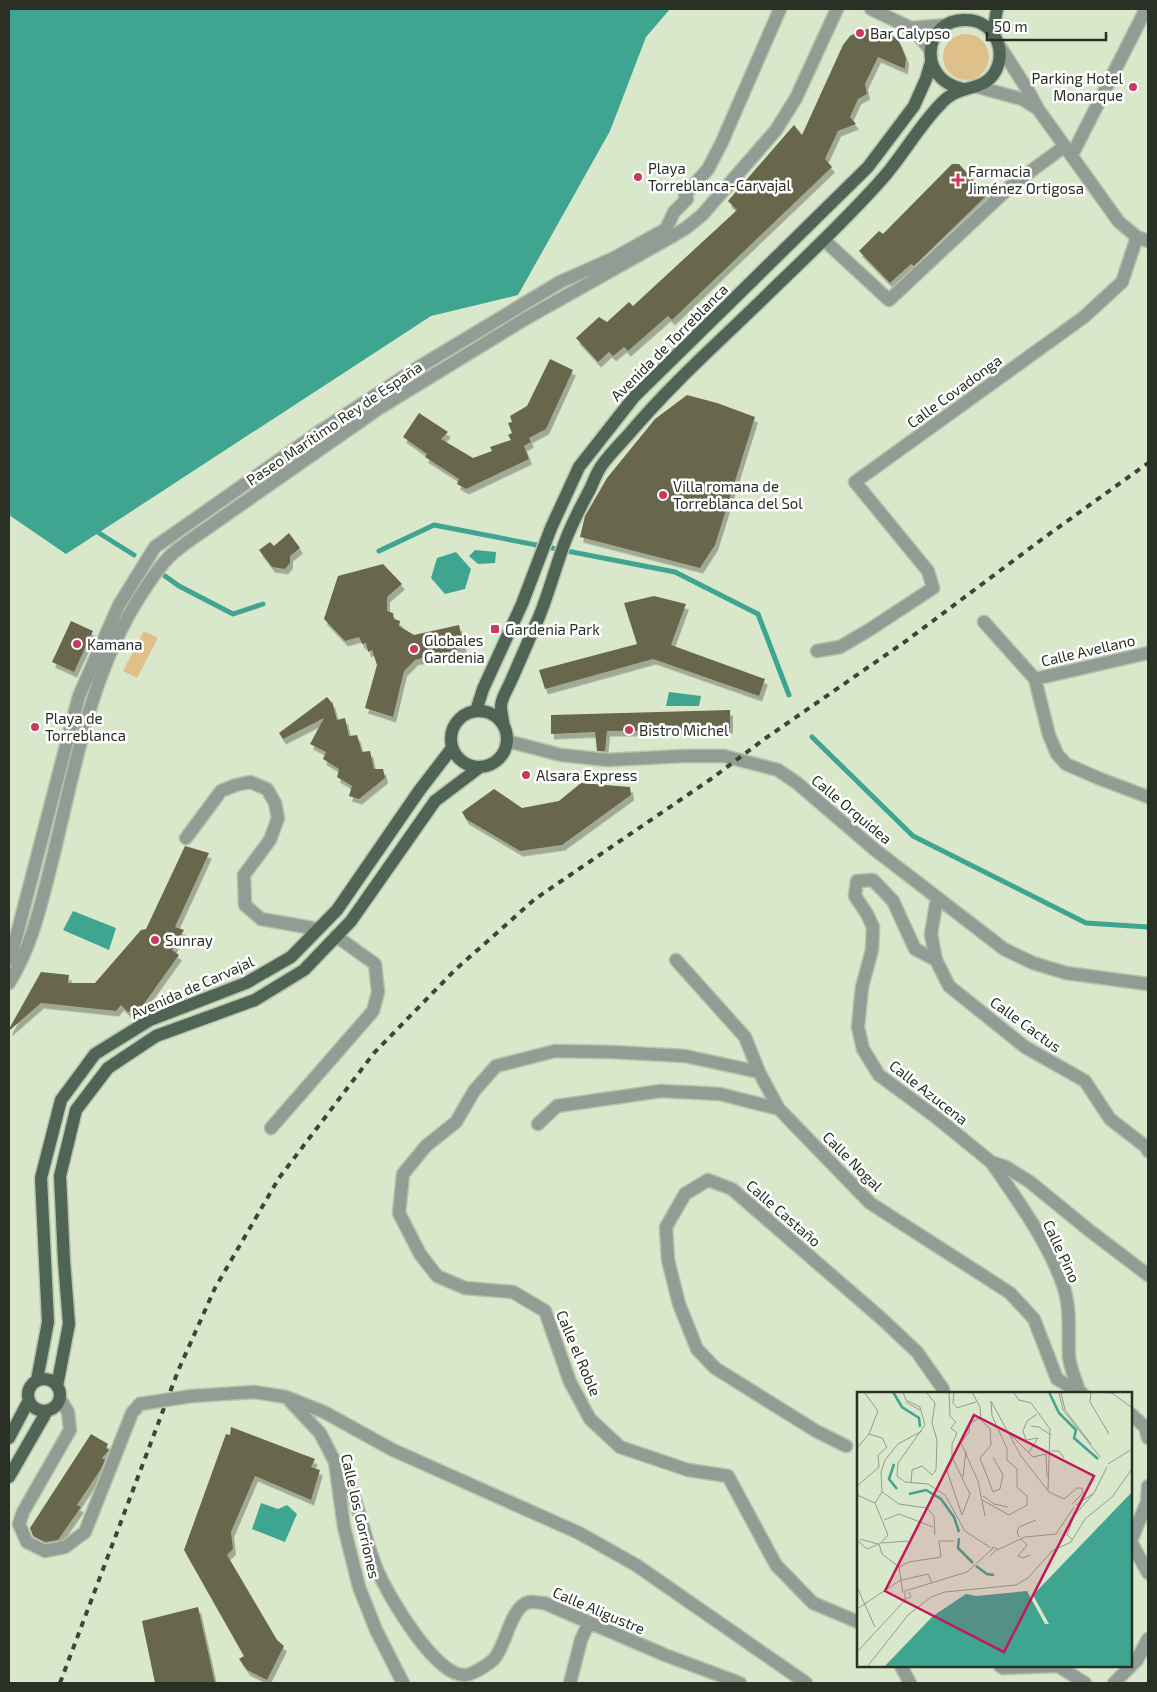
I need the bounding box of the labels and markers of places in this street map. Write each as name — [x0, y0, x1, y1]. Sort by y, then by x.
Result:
place label: Bar Calypso — [870, 24, 950, 42]
marker: Bar Calypso — [854, 27, 866, 39]
place label: Parking Hotel Monarque — [1031, 69, 1124, 104]
marker: Parking Hotel Monarque — [1127, 81, 1139, 93]
place label: Playa Torreblanca-Carvajal — [648, 159, 792, 195]
place label: Farmacia Jiménez Ortigosa — [968, 162, 1084, 197]
marker: Playa Torreblanca-Carvajal — [632, 171, 644, 183]
marker: Farmacia Jiménez Ortigosa — [952, 174, 964, 186]
place label: Villa romana de Torreblanca del Sol — [673, 477, 803, 512]
marker: Villa romana de Torreblanca del Sol — [657, 489, 669, 501]
place label: Gardenia Park — [505, 620, 600, 638]
marker: Gardenia Park — [489, 623, 501, 635]
place label: Globales Gardenia — [424, 631, 485, 666]
place label: Kamana — [87, 635, 142, 653]
marker: Kamana — [71, 638, 83, 650]
marker: Globales Gardenia — [408, 643, 420, 655]
place label: Playa de Torreblanca — [45, 709, 126, 744]
marker: Playa de Torreblanca — [29, 721, 41, 733]
place label: Bistro Michel — [639, 721, 729, 739]
marker: Bistro Michel — [623, 724, 635, 736]
place label: Alsara Express — [536, 766, 637, 784]
marker: Alsara Express — [520, 769, 532, 781]
place label: Sunray — [165, 931, 213, 949]
marker: Sunray — [149, 934, 161, 946]

